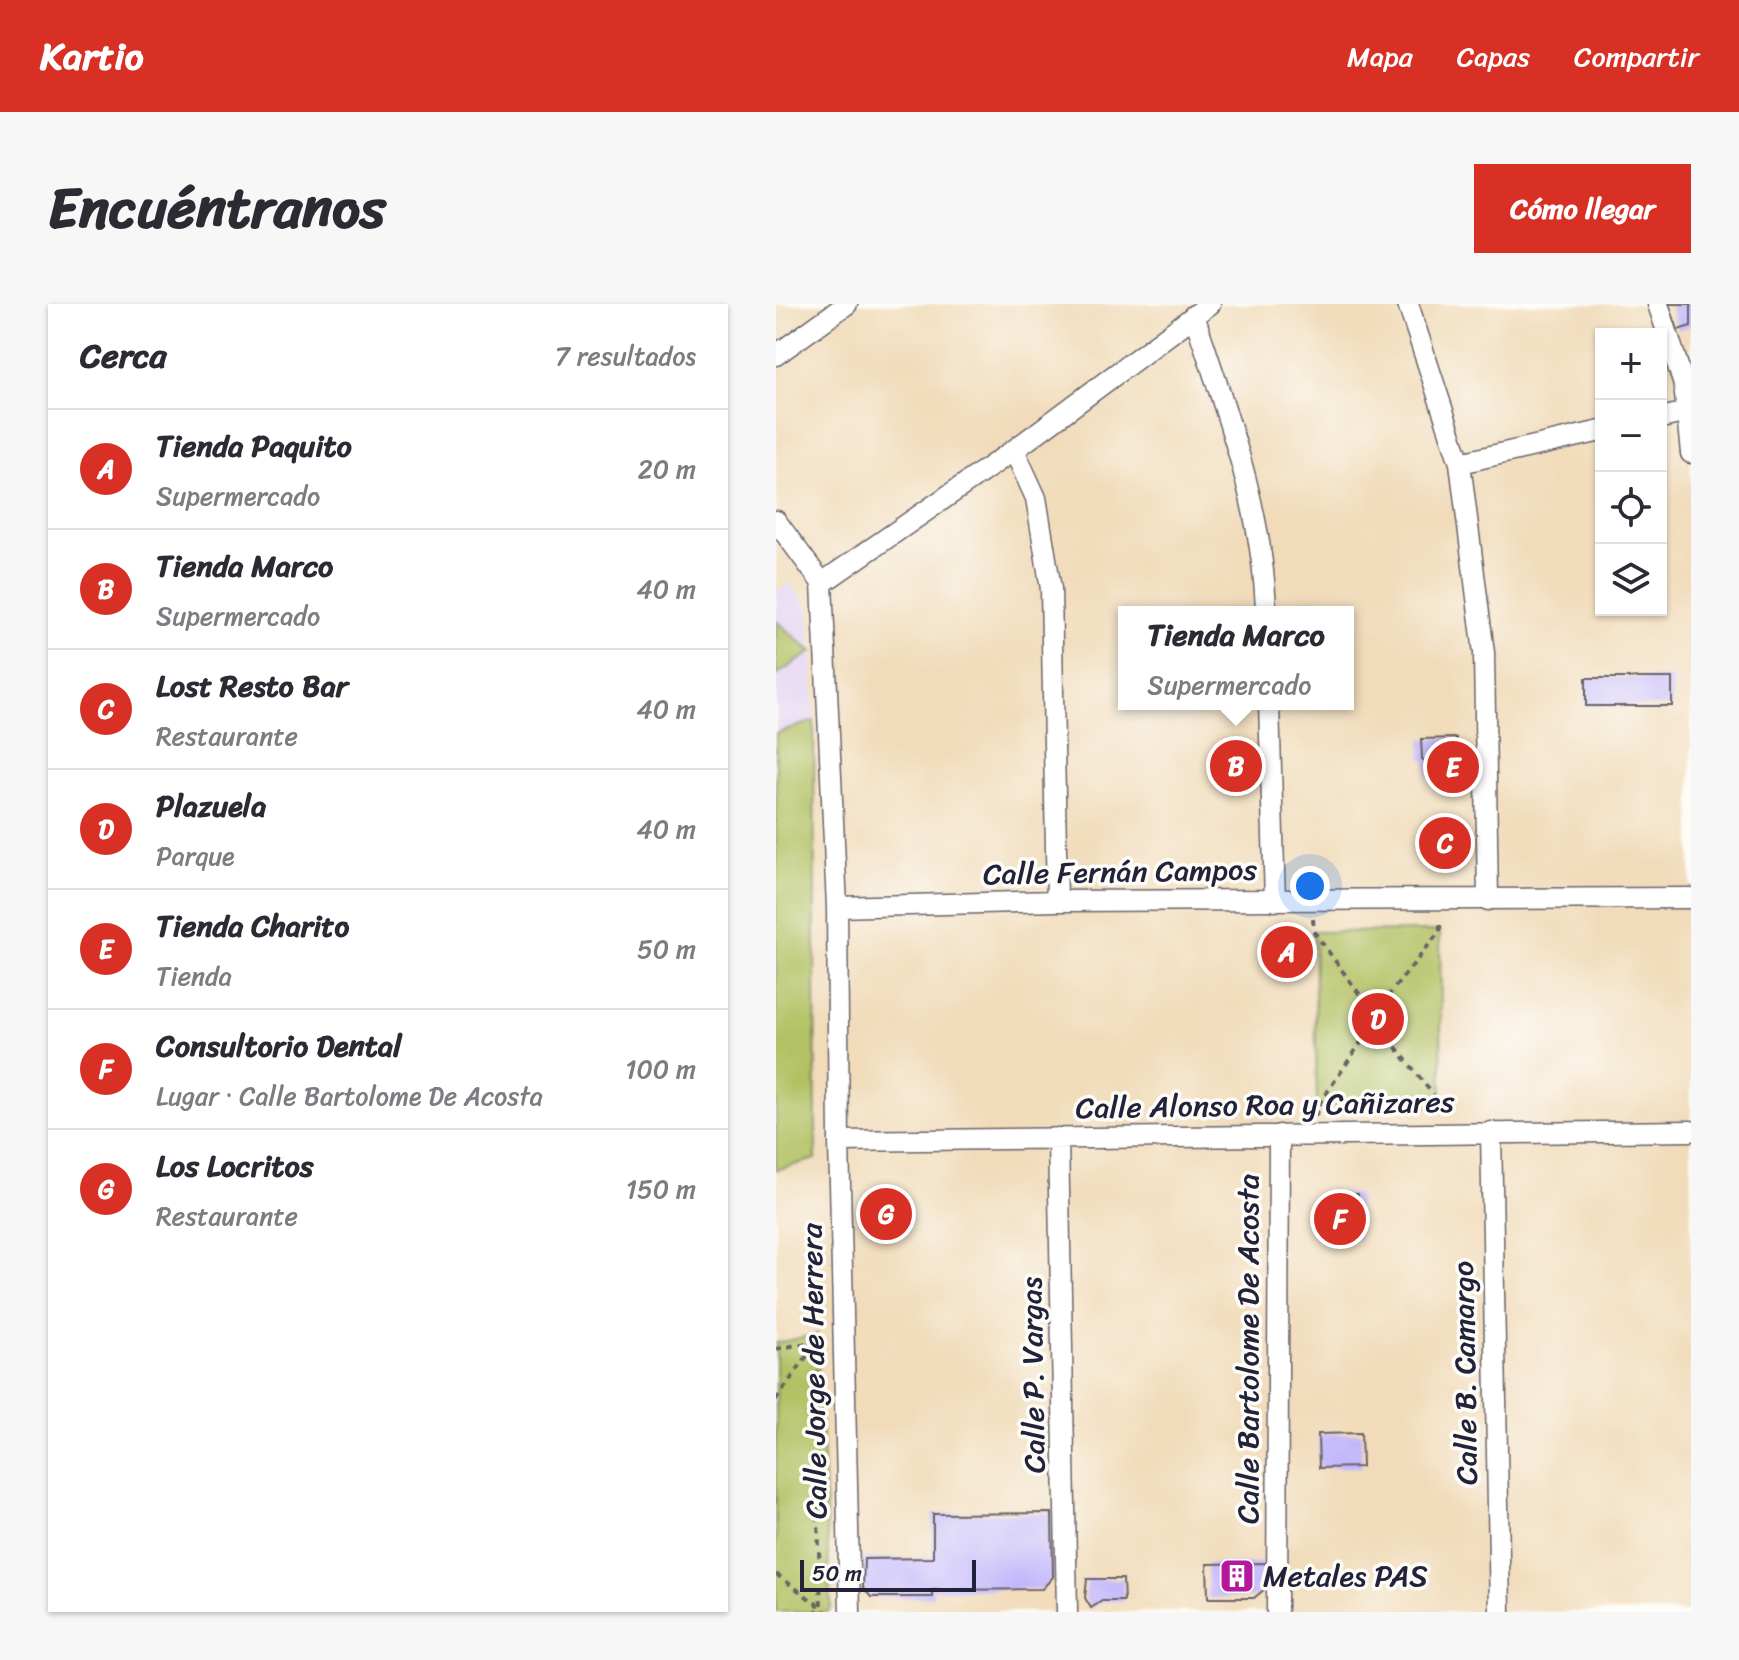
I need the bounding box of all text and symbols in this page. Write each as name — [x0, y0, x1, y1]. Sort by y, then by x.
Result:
text: Kartio — [40, 23, 144, 90]
text: Mapa — [1347, 32, 1413, 81]
text: Capas — [1457, 32, 1530, 81]
text: Compartir — [1574, 32, 1699, 81]
text: Encuéntranos — [48, 159, 386, 258]
button: Cómo llegar — [1474, 164, 1691, 253]
text: Cerca — [80, 326, 167, 386]
map controls — [1595, 328, 1667, 616]
button: + — [1595, 328, 1667, 400]
text: 7 resultados — [555, 333, 696, 379]
button: − — [1595, 400, 1667, 472]
text: Tienda Paquito — [156, 419, 352, 473]
text: A — [97, 446, 115, 492]
text: 20 m — [638, 446, 696, 492]
button: locate — [1595, 472, 1667, 544]
text: Supermercado — [156, 473, 320, 519]
text: Tienda Marco — [156, 539, 333, 593]
button: layers — [1595, 544, 1667, 616]
text: B — [98, 566, 114, 612]
text: 40 m — [637, 566, 696, 612]
text: Supermercado — [156, 593, 320, 639]
popup — [1118, 606, 1354, 710]
text: Tienda Marco — [1147, 608, 1325, 662]
text: Lost Resto Bar — [156, 659, 348, 713]
text: Supermercado — [1147, 662, 1311, 708]
text: C — [98, 686, 114, 732]
text: 40 m — [637, 686, 696, 732]
text: Restaurante — [156, 713, 298, 759]
pin: B — [1210, 736, 1262, 796]
pin: E — [1427, 737, 1479, 797]
text: Plazuela — [156, 779, 266, 833]
text: D — [98, 806, 114, 852]
text: 40 m — [637, 806, 696, 852]
pin: C — [1419, 813, 1471, 873]
text: Parque — [156, 833, 235, 879]
street label: Calle Fernán Campos — [982, 843, 1258, 901]
your location — [1290, 866, 1330, 906]
text: Tienda Charito — [156, 899, 349, 953]
pin: A — [1261, 922, 1313, 982]
text: E — [99, 926, 113, 972]
text: 50 m — [637, 926, 696, 972]
text: Tienda — [156, 953, 232, 999]
pin: D — [1352, 989, 1404, 1049]
text: Consultorio Dental — [156, 1019, 402, 1073]
text: F — [99, 1046, 113, 1092]
text: 100 m — [625, 1046, 696, 1092]
text: Lugar · Calle Bartolome De Acosta — [156, 1073, 543, 1119]
street label: Calle Alonso Roa y Cañizares — [1075, 1075, 1455, 1135]
text: Los Locritos — [156, 1139, 314, 1193]
text: G — [98, 1166, 114, 1212]
text: 150 m — [626, 1166, 696, 1212]
street label: Calle Bartolome De Acosta — [1221, 1174, 1275, 1524]
pin: G — [860, 1184, 912, 1244]
pin: F — [1314, 1189, 1366, 1249]
text: Restaurante — [156, 1193, 298, 1239]
street label: Calle Jorge de Herrera — [784, 1222, 844, 1519]
street label: Calle B. Camargo — [1436, 1261, 1494, 1485]
street label: Calle P. Vargas — [1004, 1276, 1062, 1474]
place label: Metales PAS — [1263, 1549, 1428, 1603]
text: 50 m — [812, 1554, 862, 1593]
scale bar — [800, 1556, 976, 1592]
building icon: Metales PAS — [1218, 1557, 1256, 1595]

